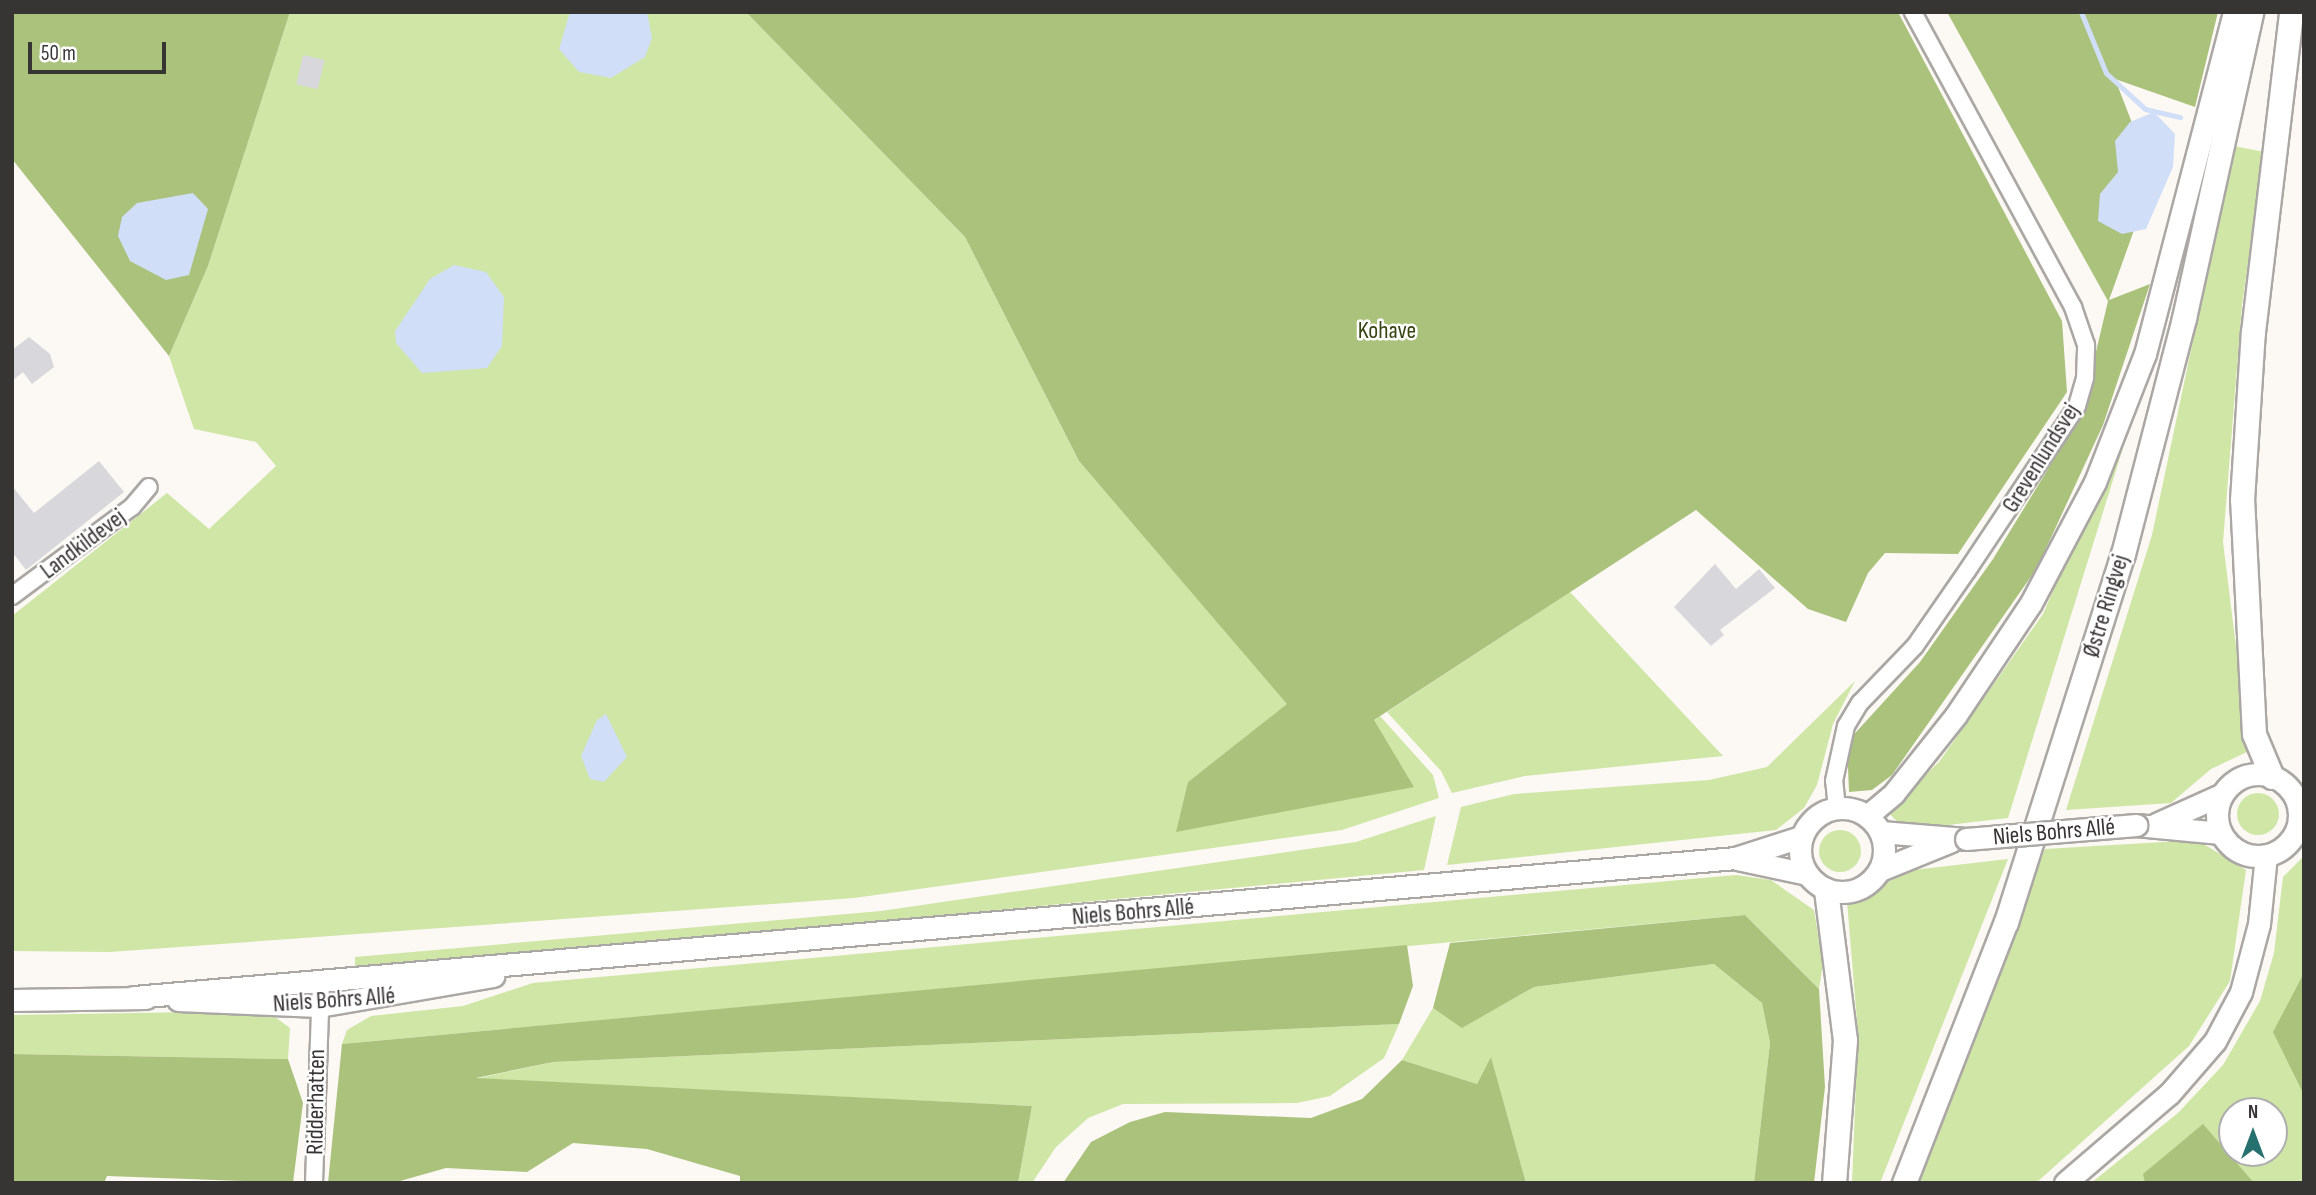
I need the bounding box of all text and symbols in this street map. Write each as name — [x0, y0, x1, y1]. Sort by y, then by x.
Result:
scale bar — [32, 28, 170, 72]
text: 50 m — [41, 41, 76, 66]
park label: Kohave — [1358, 317, 1416, 345]
street label: Grevenlundsvej — [1996, 398, 2086, 518]
street label: Landkildevej — [35, 503, 131, 585]
street label: Østre Ringvej — [2077, 551, 2135, 661]
street label: Niels Bohrs Allé — [1992, 812, 2116, 852]
street label: Niels Bohrs Allé — [1071, 892, 1195, 932]
street label: Niels Bohrs Allé — [272, 981, 396, 1019]
street label: Ridderhatten — [301, 1049, 331, 1155]
north arrow — [2218, 1097, 2288, 1167]
text: N — [2248, 1101, 2258, 1124]

